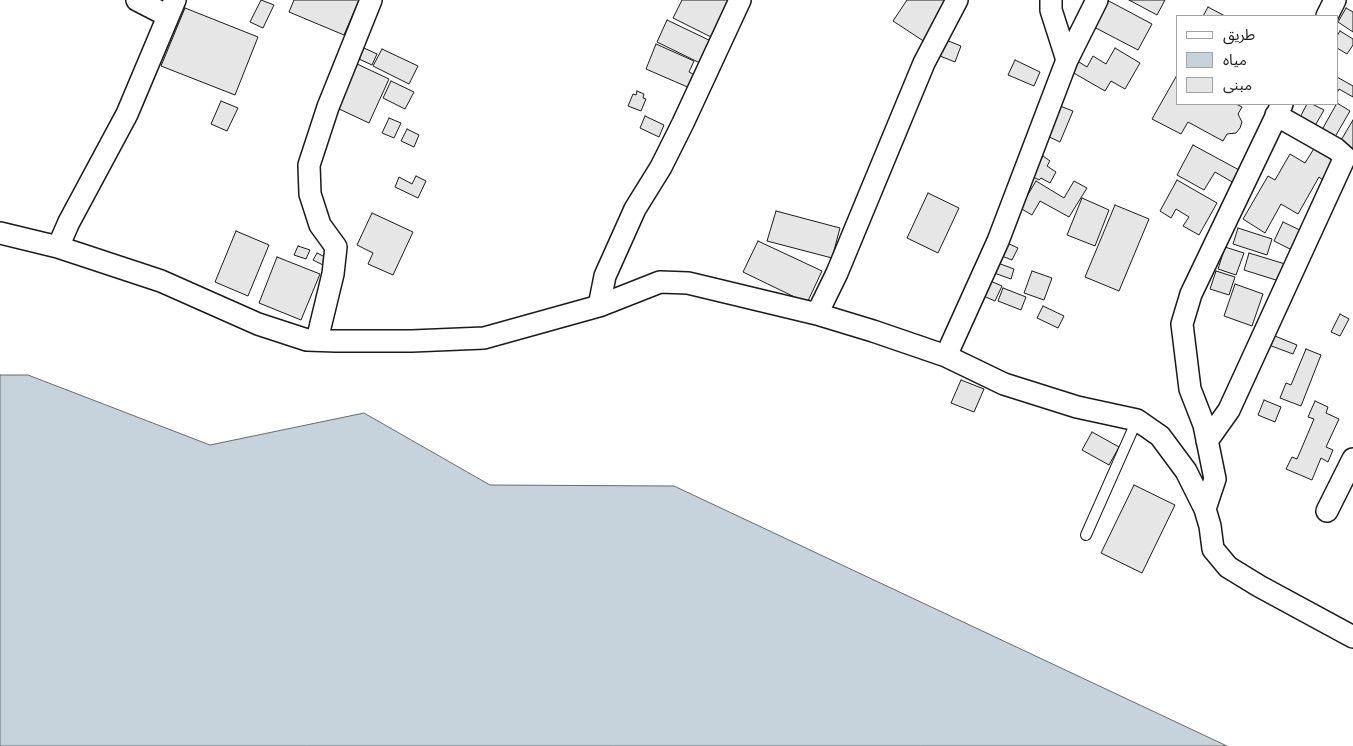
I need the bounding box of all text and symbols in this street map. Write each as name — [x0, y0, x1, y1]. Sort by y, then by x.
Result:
legend — [1176, 15, 1338, 105]
text: طريق — [1223, 25, 1255, 43]
text: مياه — [1223, 50, 1247, 68]
text: مبنى — [1223, 75, 1252, 93]

